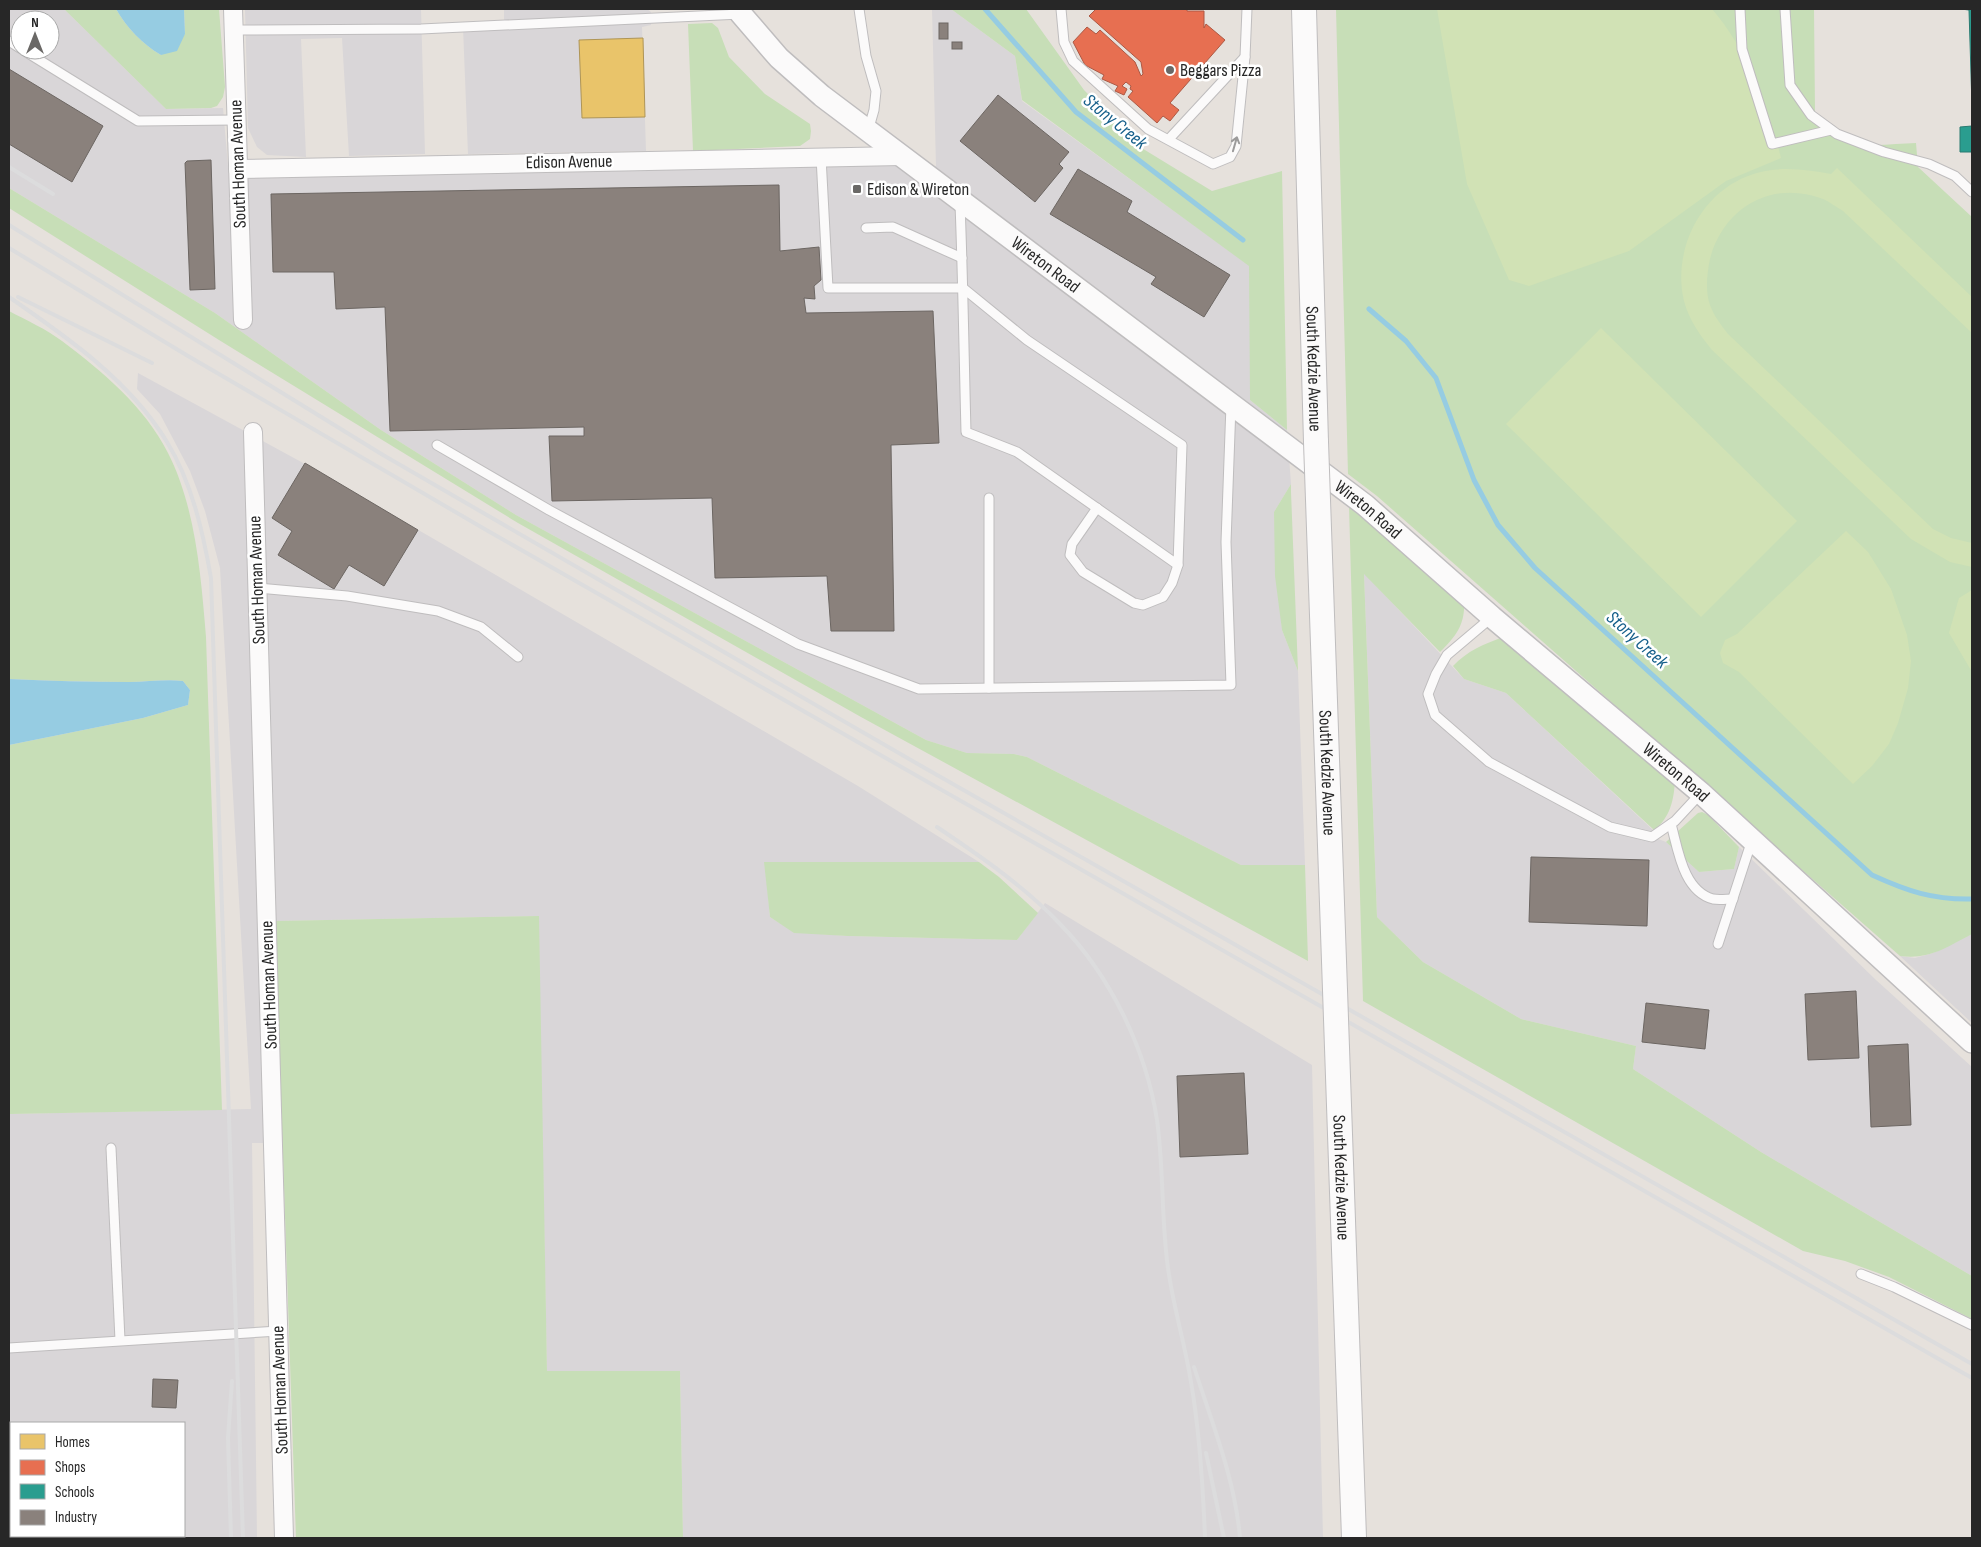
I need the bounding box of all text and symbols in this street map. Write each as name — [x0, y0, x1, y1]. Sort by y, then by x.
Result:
north arrow — [10, 10, 60, 60]
text: N — [31, 14, 39, 31]
place label: Beggars Pizza — [1180, 60, 1261, 81]
marker: Beggars Pizza — [1164, 64, 1176, 76]
water label: Stony Creek — [1079, 89, 1152, 155]
street label: South Homan Avenue — [225, 99, 251, 229]
one-way arrow — [1231, 136, 1240, 152]
street label: Edison Avenue — [525, 151, 613, 173]
place label: Edison & Wireton — [867, 179, 969, 200]
marker: Edison & Wireton — [851, 183, 863, 195]
street label: Wireton Road — [1007, 232, 1084, 297]
street label: South Kedzie Avenue — [1302, 306, 1326, 432]
street label: Wireton Road — [1331, 476, 1406, 543]
street label: South Homan Avenue — [244, 515, 270, 645]
water label: Stony Creek — [1601, 606, 1673, 674]
street label: South Kedzie Avenue — [1315, 710, 1340, 836]
street label: Wireton Road — [1639, 738, 1714, 806]
street label: South Homan Avenue — [256, 920, 282, 1050]
street label: South Kedzie Avenue — [1329, 1114, 1354, 1241]
street label: South Homan Avenue — [267, 1325, 293, 1455]
legend — [10, 1422, 185, 1537]
text: Homes — [55, 1433, 90, 1452]
text: Shops — [55, 1458, 86, 1477]
text: Schools — [55, 1483, 94, 1502]
text: Industry — [55, 1508, 97, 1527]

